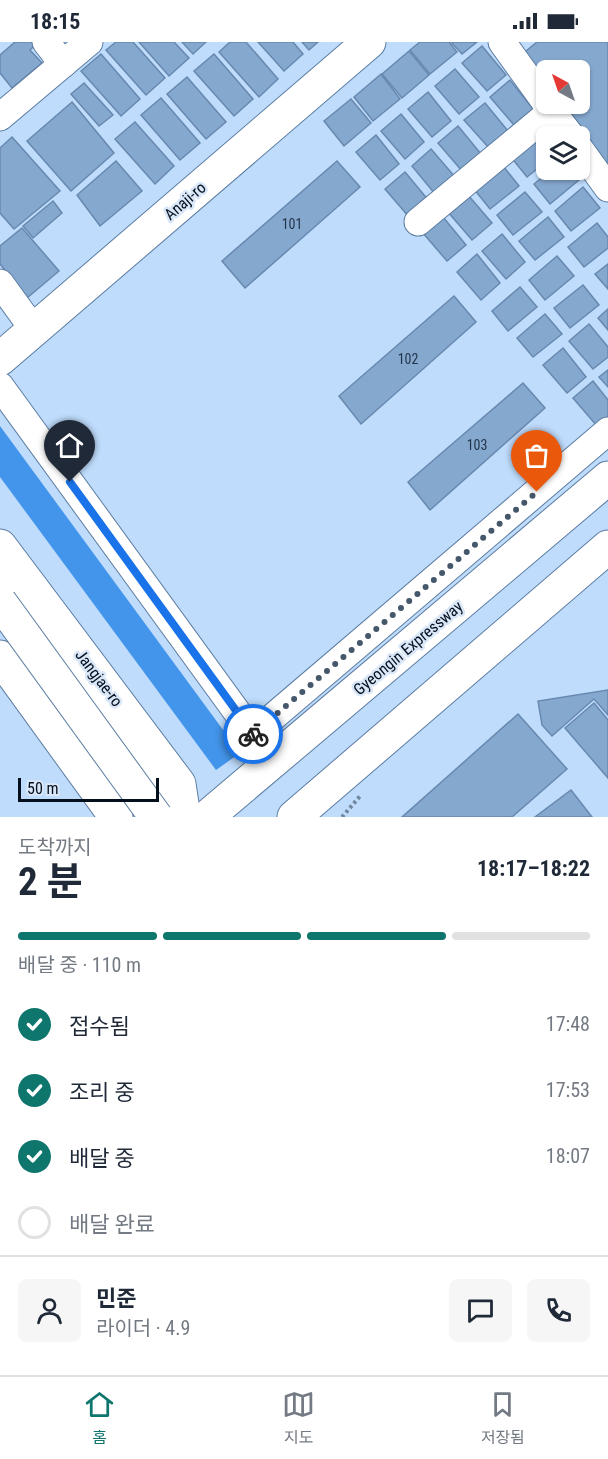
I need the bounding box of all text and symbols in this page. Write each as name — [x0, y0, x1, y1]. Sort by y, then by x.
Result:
text: 18:15 — [30, 9, 81, 34]
north arrow — [536, 60, 590, 114]
map controls — [536, 60, 590, 180]
button: layers — [536, 126, 590, 180]
street label: Anaji-ro — [160, 178, 210, 224]
house number: 101 — [282, 216, 302, 232]
house number: 102 — [398, 351, 418, 367]
pin — [44, 420, 95, 482]
icon: home — [53, 429, 86, 462]
pin — [511, 430, 562, 492]
house number: 103 — [467, 437, 487, 453]
icon: bag — [520, 439, 553, 472]
street label: Gyeongin Expressway — [350, 597, 467, 699]
street label: Jangjae-ro — [71, 646, 127, 710]
courier — [223, 704, 283, 764]
icon: bike — [237, 718, 270, 751]
scale bar — [18, 775, 159, 802]
text: 50 m — [27, 779, 59, 798]
text: 도착까지 — [18, 835, 92, 859]
text: 18:17–18:22 — [477, 856, 590, 881]
text: 2 분 — [18, 859, 83, 905]
text: 배달 중 · 110 m — [18, 953, 141, 977]
icon: check — [18, 1008, 51, 1041]
text: 17:48 — [546, 1012, 590, 1036]
text: 접수됨 — [69, 1014, 130, 1039]
icon: check — [18, 1074, 51, 1107]
text: 17:53 — [546, 1078, 590, 1102]
text: 조리 중 — [69, 1080, 135, 1105]
icon: check — [18, 1140, 51, 1173]
text: 18:07 — [546, 1144, 590, 1168]
text: 배달 중 — [69, 1146, 135, 1171]
text: 배달 완료 — [69, 1212, 155, 1237]
button: person — [18, 1279, 81, 1342]
button: chat — [449, 1279, 512, 1342]
button: phone — [527, 1279, 590, 1342]
text: 민준 — [96, 1286, 136, 1311]
text: 라이더 · 4.9 — [96, 1316, 190, 1340]
tab: 홈 — [83, 1388, 116, 1448]
tab: 지도 — [282, 1388, 315, 1448]
tab: 저장됨 — [481, 1388, 525, 1448]

